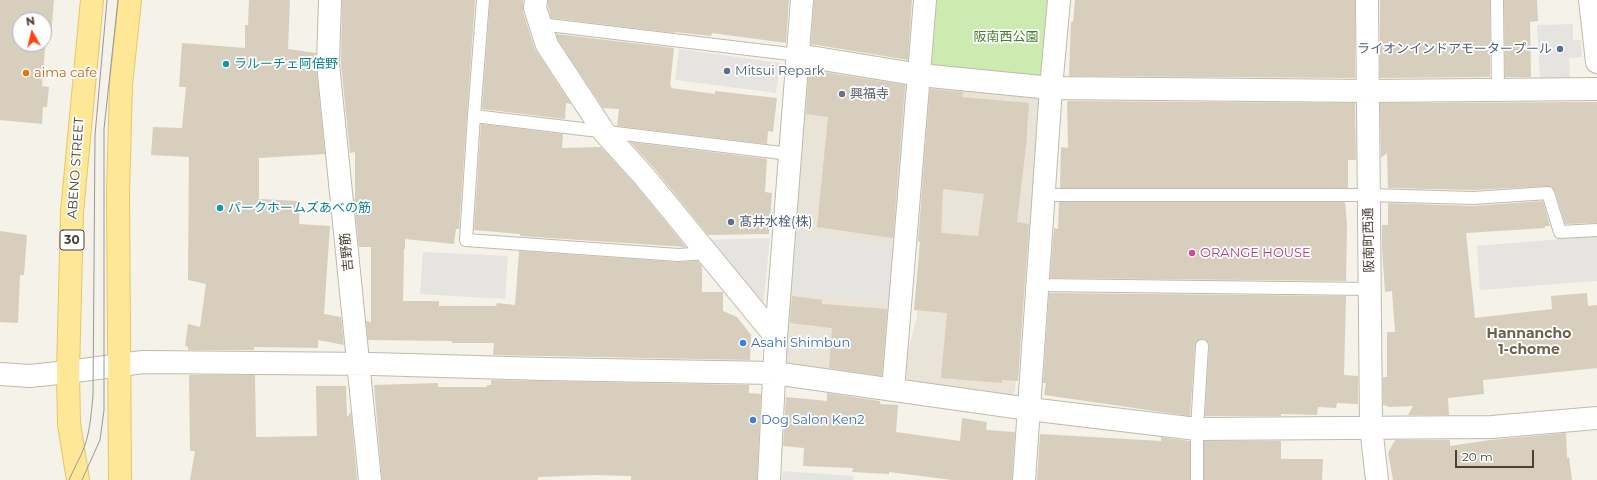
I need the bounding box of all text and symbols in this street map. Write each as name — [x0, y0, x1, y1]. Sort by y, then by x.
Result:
north arrow — [12, 12, 52, 52]
text: N — [25, 14, 36, 29]
park label: 阪南西公園 — [974, 29, 1038, 45]
place label: ライオンインドアモータープール — [1357, 41, 1552, 57]
marker: ライオンインドアモータープール — [1555, 44, 1565, 54]
place label: ラルーチェ阿倍野 — [234, 56, 338, 72]
marker: ラルーチェ阿倍野 — [221, 59, 231, 69]
place label: Mitsui Repark — [735, 63, 825, 79]
place label: aima cafe — [34, 65, 97, 81]
marker: Mitsui Repark — [722, 66, 732, 76]
marker: aima cafe — [21, 68, 31, 78]
place label: 興福寺 — [850, 86, 889, 102]
marker: 興福寺 — [837, 89, 847, 99]
street label: ABENO STREET — [65, 116, 87, 220]
place label: パークホームズあべの筋 — [228, 200, 371, 216]
marker: パークホームズあべの筋 — [215, 203, 225, 213]
street label: 阪南町西通 — [1361, 207, 1377, 273]
place label: 髙井水栓(株) — [739, 214, 813, 230]
marker: 髙井水栓(株) — [726, 217, 736, 227]
road number: 30 — [60, 230, 84, 250]
street label: 吉野筋 — [337, 232, 357, 272]
place label: ORANGE HOUSE — [1200, 245, 1311, 261]
marker: ORANGE HOUSE — [1187, 248, 1197, 258]
district label: Hannancho 1-chome — [1487, 326, 1571, 358]
place label: Asahi Shimbun — [751, 335, 850, 351]
marker: Asahi Shimbun — [738, 338, 748, 348]
place label: Dog Salon Ken2 — [761, 412, 865, 428]
marker: Dog Salon Ken2 — [748, 415, 758, 425]
scale bar — [1457, 442, 1536, 468]
text: 20 m — [1462, 449, 1493, 464]

